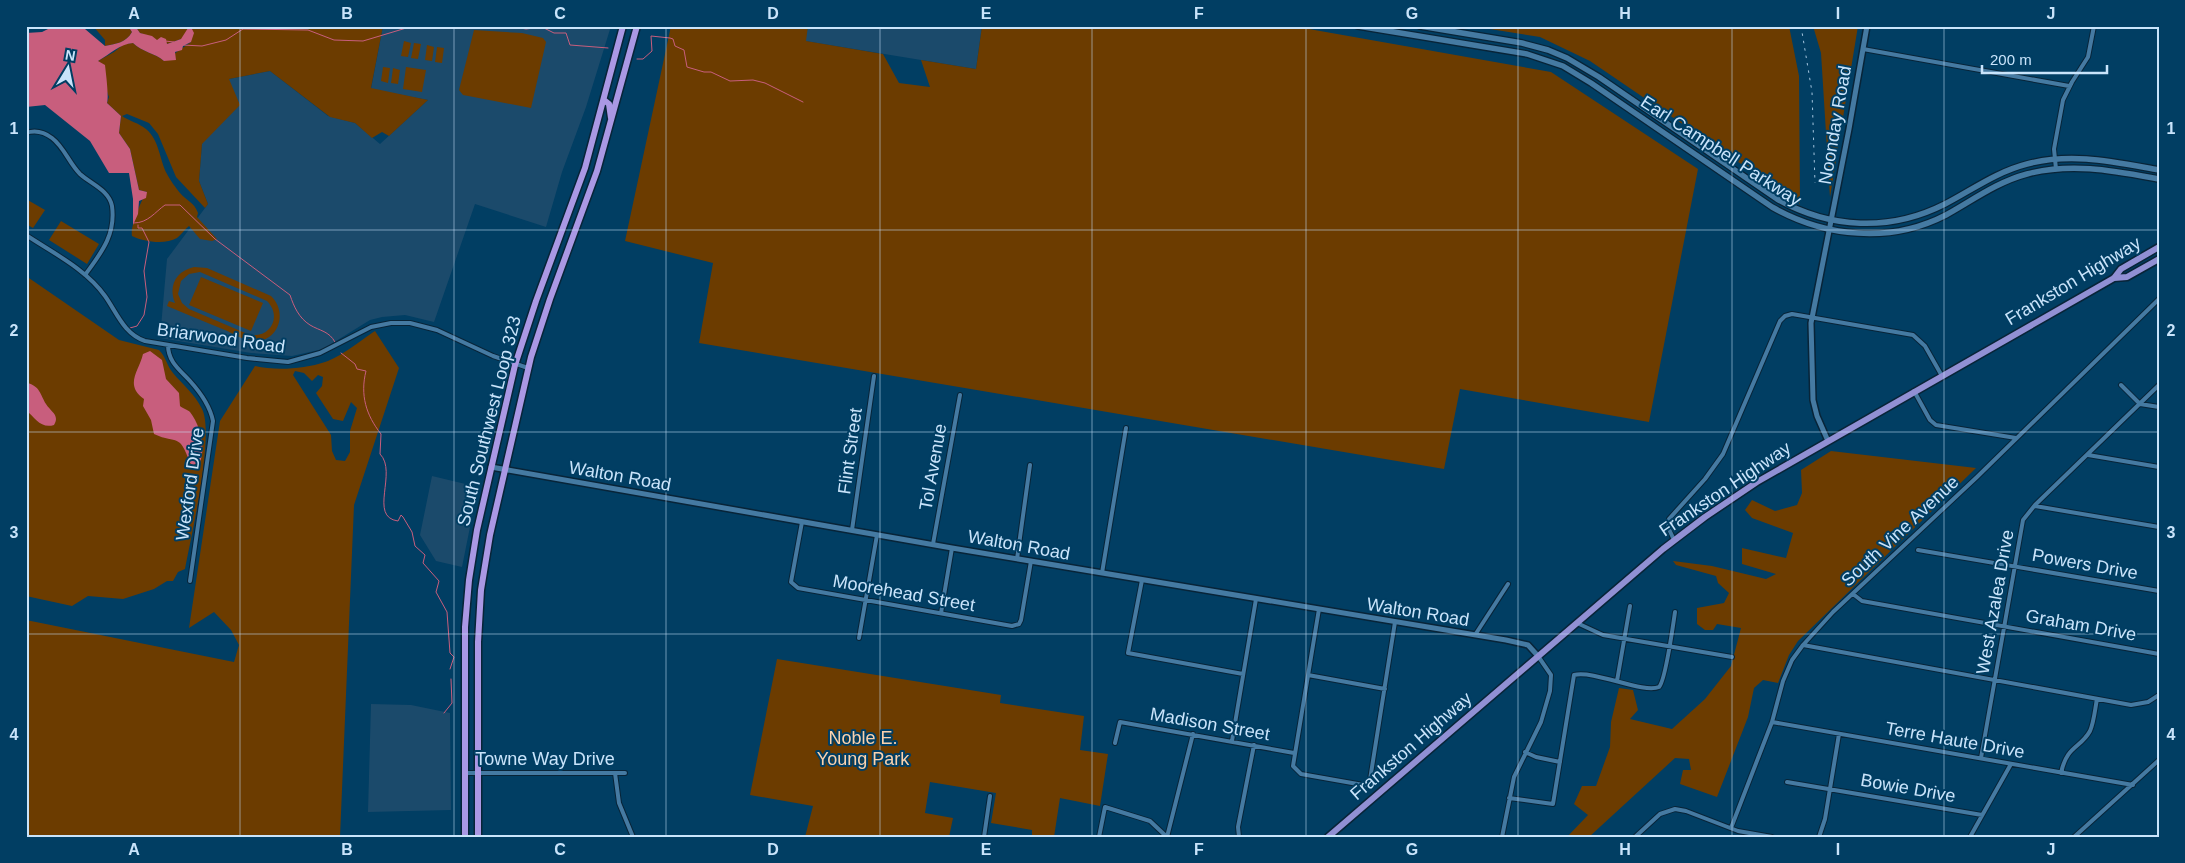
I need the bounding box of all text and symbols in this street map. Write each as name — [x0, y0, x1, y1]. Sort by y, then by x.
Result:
text: A — [128, 5, 140, 22]
text: B — [341, 5, 353, 22]
text: C — [554, 5, 566, 22]
text: D — [767, 5, 779, 22]
text: E — [981, 5, 992, 22]
text: F — [1194, 5, 1204, 22]
text: G — [1406, 5, 1418, 22]
text: H — [1619, 5, 1631, 22]
text: I — [1836, 5, 1840, 22]
text: J — [2047, 5, 2055, 22]
north arrow — [42, 42, 92, 92]
scale bar — [1982, 42, 2108, 74]
text: N — [64, 46, 77, 64]
text: 200 m — [1990, 51, 2032, 68]
street label: Noonday Road — [1815, 64, 1855, 186]
street label: Earl Campbell Parkway — [1637, 92, 1805, 210]
text: 1 — [10, 120, 19, 137]
text: 1 — [2167, 120, 2176, 137]
street label: Frankston Highway — [2002, 233, 2144, 329]
street label: South Southwest Loop 323 — [453, 314, 525, 528]
street label: Briarwood Road — [156, 319, 286, 357]
text: 2 — [10, 322, 19, 339]
text: 2 — [2167, 322, 2176, 339]
street label: Flint Street — [834, 407, 866, 495]
street label: Tol Avenue — [916, 422, 950, 512]
street label: Wexford Drive — [172, 426, 208, 542]
street label: Frankston Highway — [1656, 438, 1794, 540]
street label: Walton Road — [567, 457, 673, 495]
street label: South Vine Avenue — [1837, 472, 1963, 590]
text: 3 — [10, 524, 19, 541]
text: 3 — [2167, 524, 2176, 541]
street label: Walton Road — [966, 526, 1072, 564]
street label: West Azalea Drive — [1972, 528, 2018, 676]
street label: Powers Drive — [2031, 545, 2139, 583]
street label: Moorehead Street — [831, 571, 977, 615]
street label: Walton Road — [1365, 594, 1471, 630]
street label: Graham Drive — [2024, 605, 2138, 645]
street label: Frankston Highway — [1346, 688, 1476, 804]
street label: Madison Street — [1149, 704, 1271, 744]
street label: Terre Haute Drive — [1884, 718, 2026, 762]
text: 4 — [10, 726, 19, 743]
text: 4 — [2167, 726, 2176, 743]
park label: Noble E. Young Park — [817, 728, 910, 769]
street label: Towne Way Drive — [475, 749, 615, 769]
street label: Bowie Drive — [1859, 770, 1957, 806]
text: A — [128, 841, 140, 858]
text: B — [341, 841, 353, 858]
text: C — [554, 841, 566, 858]
text: D — [767, 841, 779, 858]
text: E — [981, 841, 992, 858]
text: F — [1194, 841, 1204, 858]
text: G — [1406, 841, 1418, 858]
text: H — [1619, 841, 1631, 858]
text: I — [1836, 841, 1840, 858]
text: J — [2047, 841, 2055, 858]

